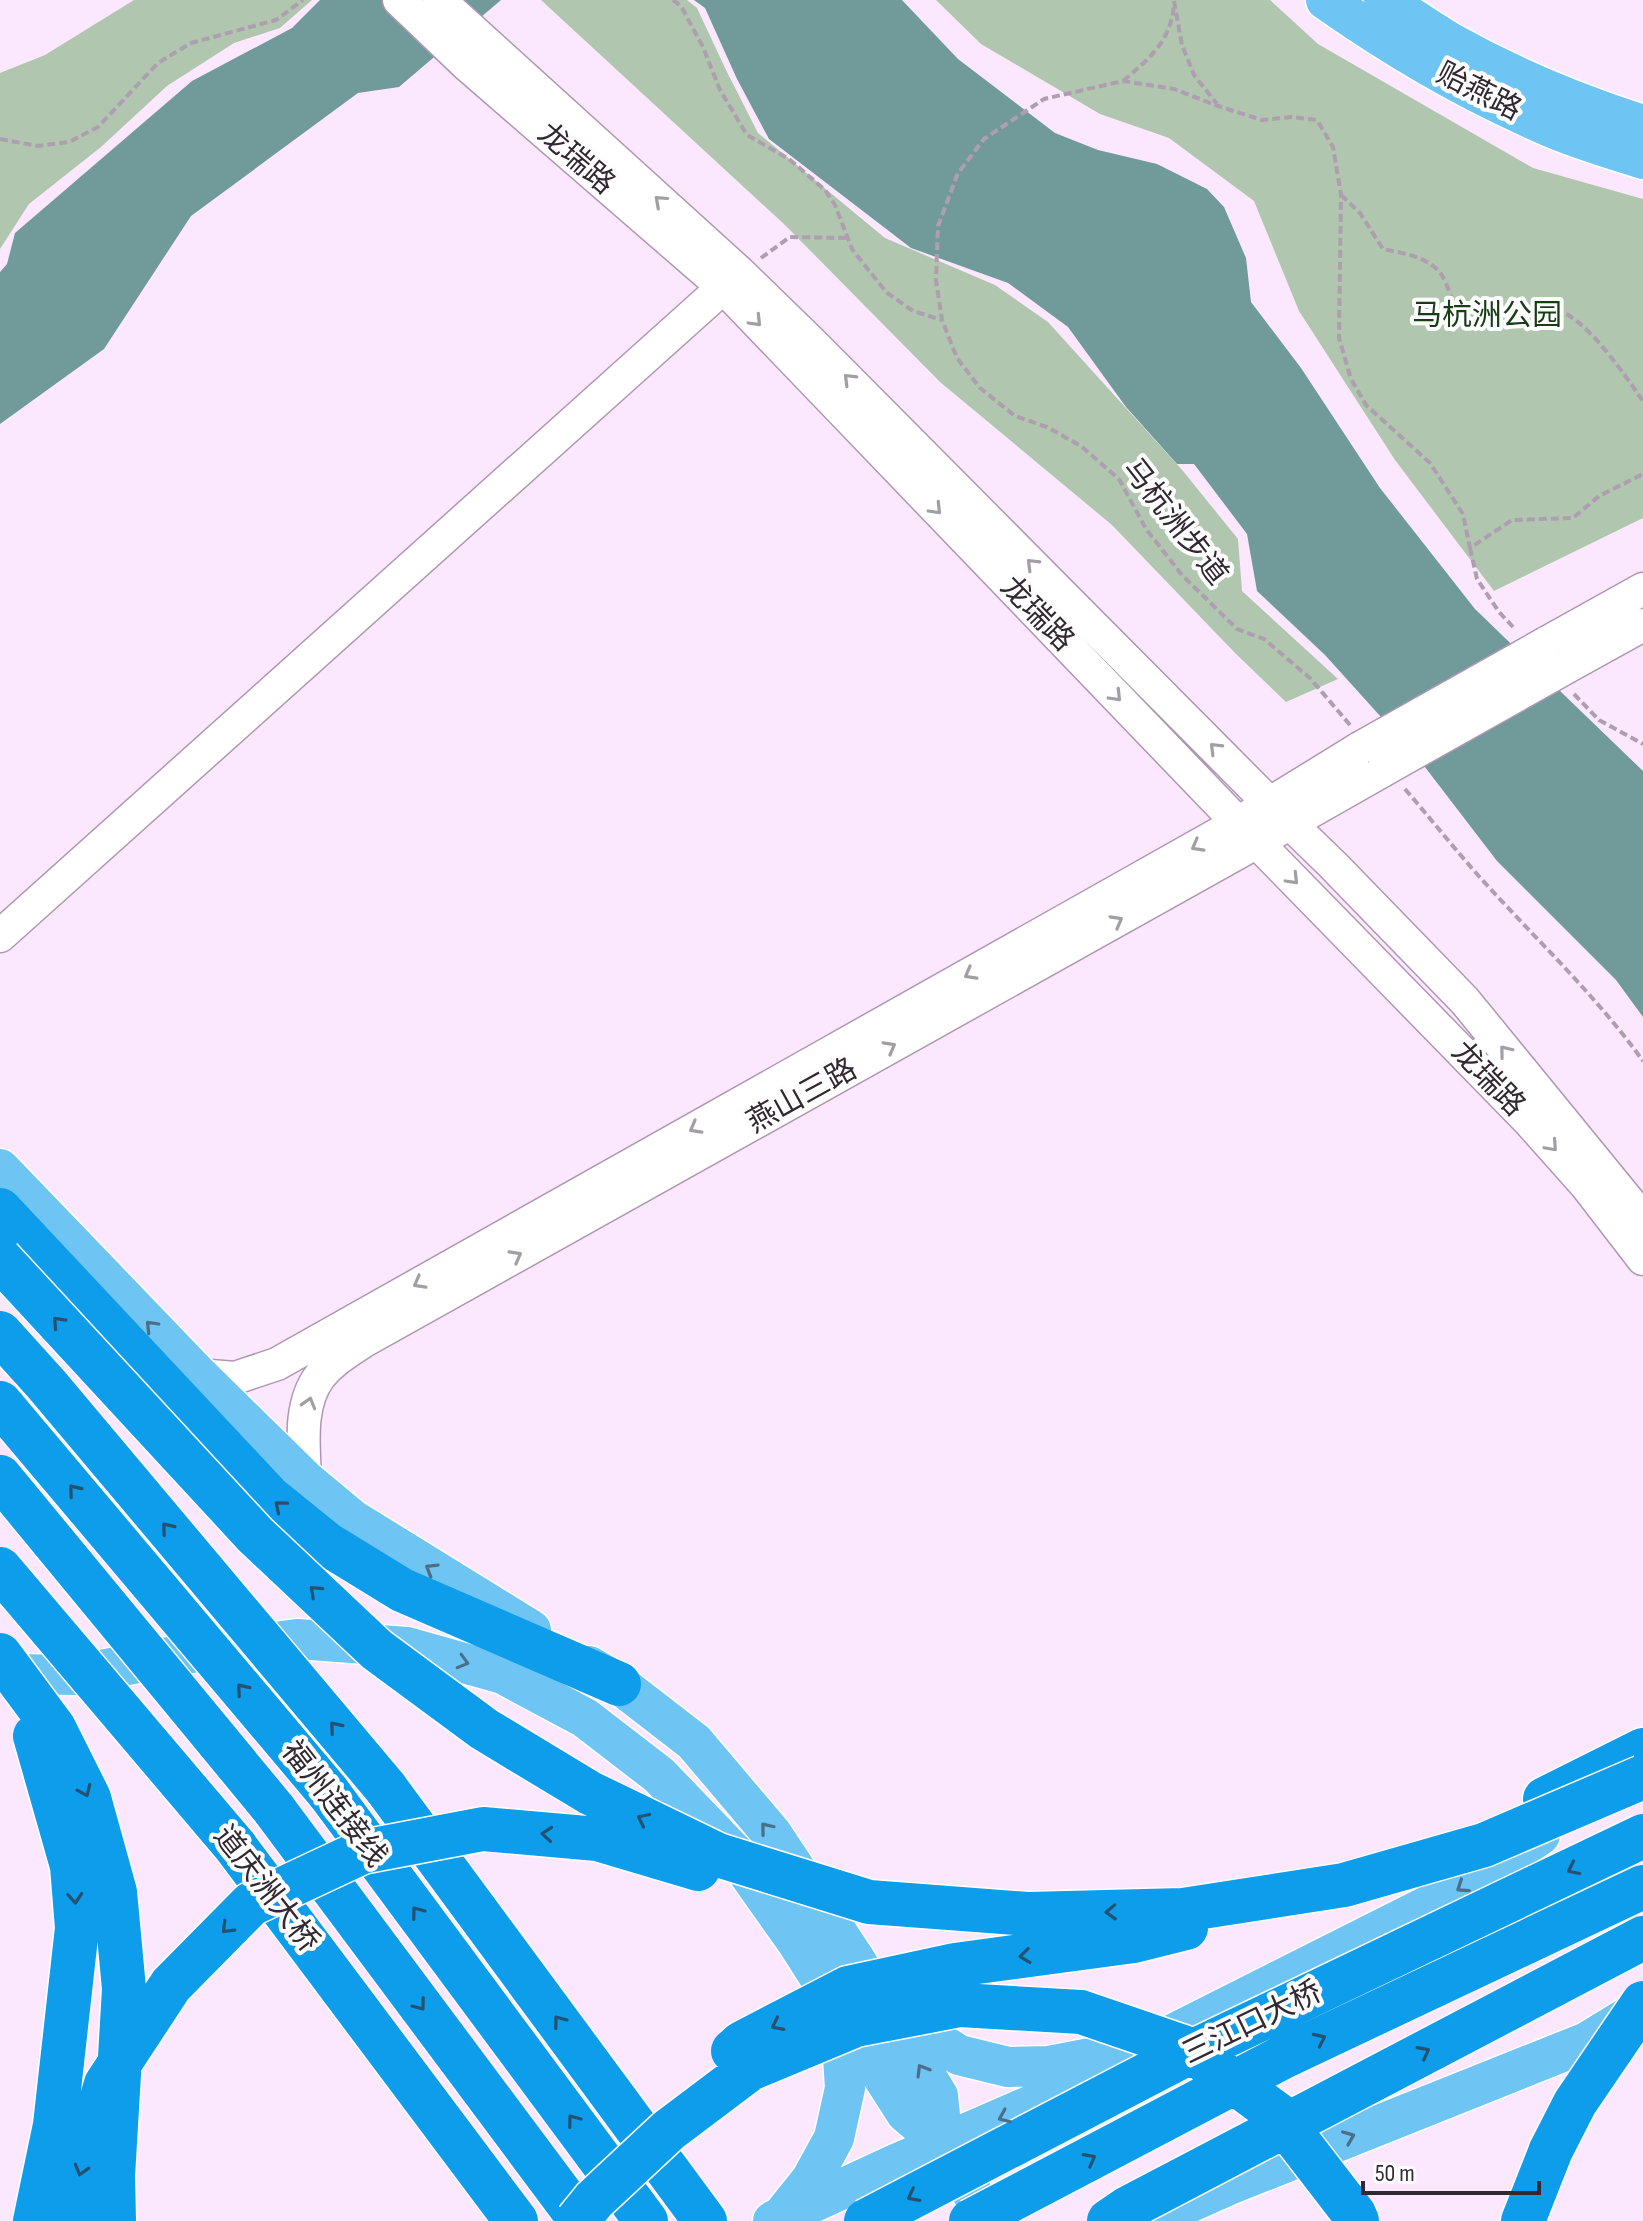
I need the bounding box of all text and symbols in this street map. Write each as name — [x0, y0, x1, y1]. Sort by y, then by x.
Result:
street label: 贻燕路 — [1431, 56, 1527, 128]
street label: 龙瑞路 — [530, 116, 622, 202]
one-way arrow — [654, 196, 669, 211]
park label: 马杭洲公园 — [1412, 298, 1562, 334]
one-way arrow — [747, 312, 761, 326]
one-way arrow — [844, 374, 858, 388]
street label: 马杭洲步道 — [1115, 452, 1235, 592]
one-way arrow — [927, 500, 941, 514]
one-way arrow — [1027, 559, 1041, 573]
street label: 龙瑞路 — [993, 569, 1081, 659]
one-way arrow — [1107, 687, 1122, 701]
one-way arrow — [1210, 743, 1224, 758]
one-way arrow — [1191, 836, 1206, 852]
one-way arrow — [1284, 870, 1298, 884]
one-way arrow — [1108, 915, 1122, 931]
one-way arrow — [964, 964, 979, 979]
street label: 龙瑞路 — [1444, 1034, 1532, 1124]
one-way arrow — [881, 1042, 896, 1057]
one-way arrow — [1500, 1045, 1515, 1060]
street label: 燕山三路 — [741, 1051, 863, 1141]
one-way arrow — [689, 1119, 703, 1134]
one-way arrow — [1542, 1137, 1557, 1151]
one-way arrow — [507, 1250, 522, 1266]
one-way arrow — [414, 1273, 428, 1289]
one-way arrow — [54, 1317, 68, 1332]
one-way arrow — [146, 1321, 160, 1335]
one-way arrow — [300, 1397, 316, 1410]
one-way arrow — [69, 1485, 84, 1499]
one-way arrow — [274, 1501, 289, 1516]
one-way arrow — [162, 1523, 177, 1537]
one-way arrow — [425, 1563, 440, 1578]
one-way arrow — [310, 1586, 324, 1601]
one-way arrow — [455, 1653, 469, 1670]
one-way arrow — [237, 1684, 252, 1698]
one-way arrow — [330, 1722, 345, 1736]
street label: 福州连接线 — [274, 1734, 394, 1874]
one-way arrow — [76, 1783, 92, 1798]
one-way arrow — [636, 1813, 651, 1829]
street label: 道庆洲大桥 — [206, 1819, 326, 1959]
one-way arrow — [762, 1822, 776, 1837]
one-way arrow — [540, 1826, 553, 1843]
one-way arrow — [1566, 1859, 1581, 1875]
one-way arrow — [1456, 1877, 1470, 1892]
one-way arrow — [66, 1892, 83, 1905]
one-way arrow — [1104, 1903, 1117, 1921]
one-way arrow — [413, 1906, 427, 1920]
one-way arrow — [222, 1919, 236, 1933]
one-way arrow — [1018, 1947, 1031, 1964]
street label: 三江口大桥 — [1177, 1974, 1327, 2072]
one-way arrow — [411, 1996, 425, 2011]
one-way arrow — [554, 2015, 568, 2030]
one-way arrow — [770, 2016, 785, 2031]
one-way arrow — [1312, 2033, 1327, 2049]
one-way arrow — [1416, 2047, 1431, 2062]
one-way arrow — [916, 2064, 932, 2079]
one-way arrow — [998, 2107, 1013, 2123]
one-way arrow — [568, 2114, 582, 2129]
one-way arrow — [1341, 2131, 1355, 2147]
scale bar — [1363, 2145, 1539, 2195]
one-way arrow — [1081, 2153, 1096, 2168]
text: 50 m — [1375, 2159, 1415, 2188]
one-way arrow — [74, 2163, 90, 2177]
one-way arrow — [907, 2187, 922, 2202]

